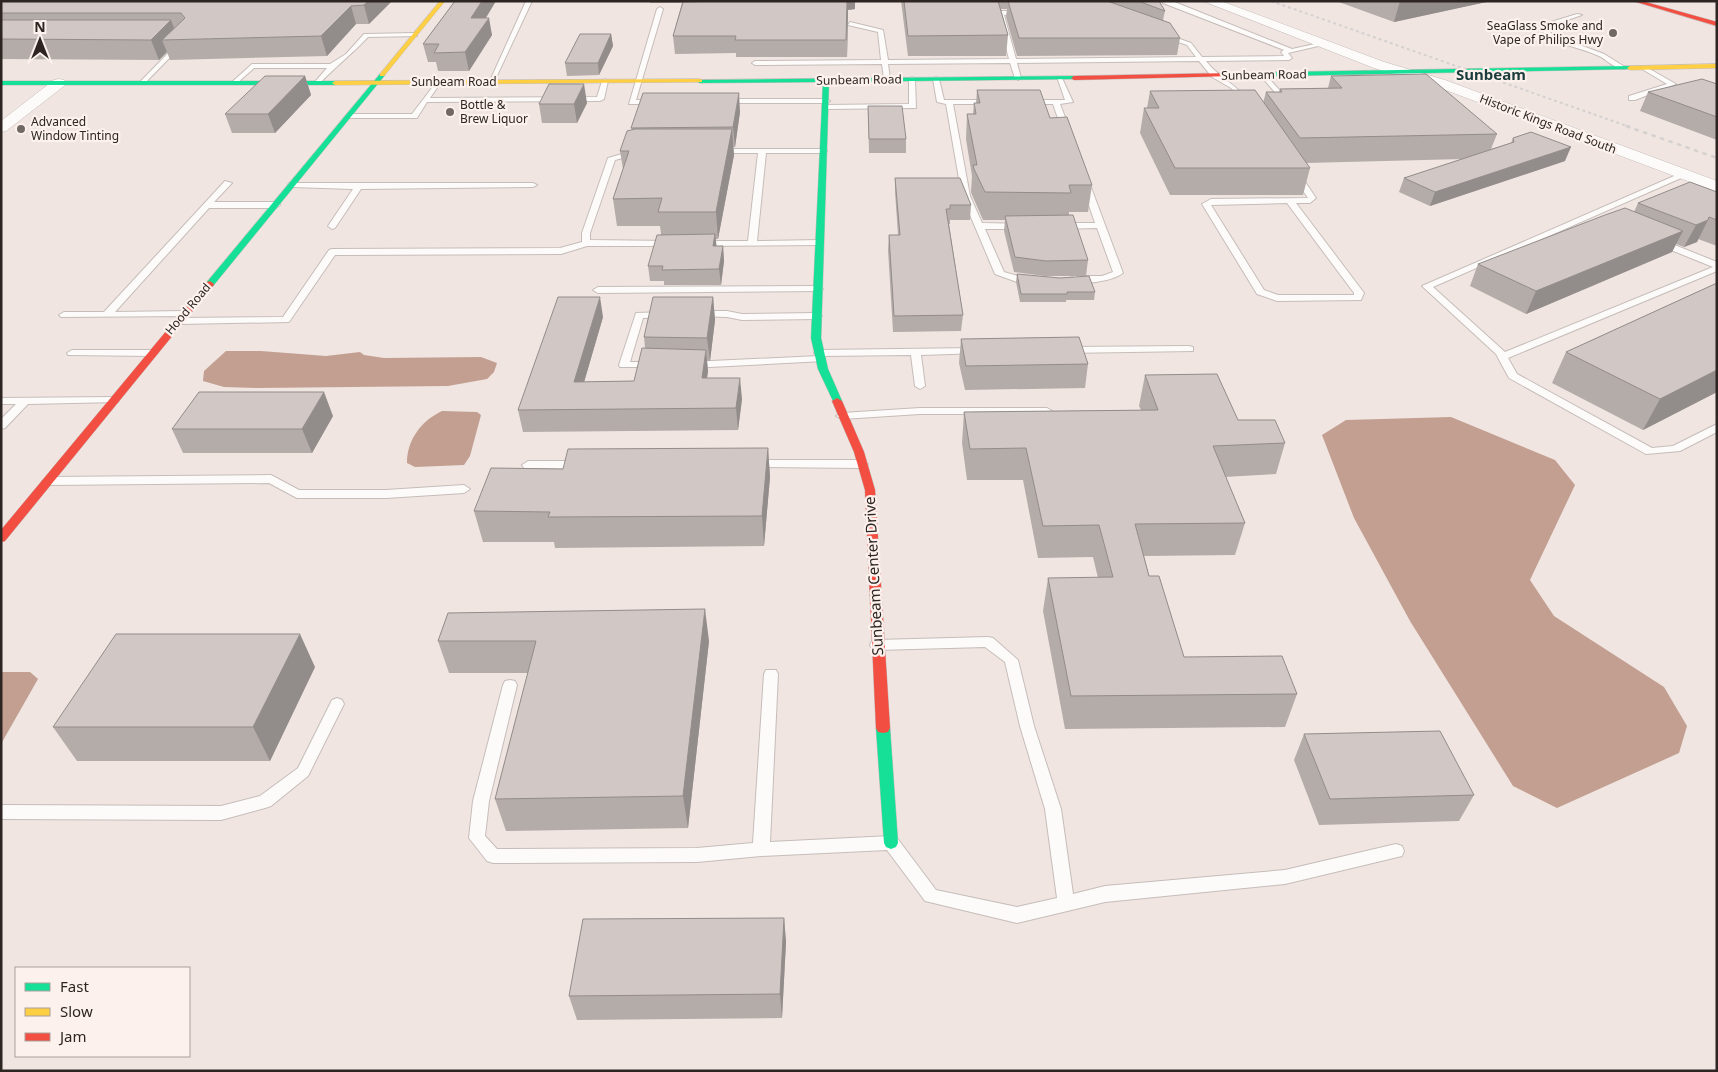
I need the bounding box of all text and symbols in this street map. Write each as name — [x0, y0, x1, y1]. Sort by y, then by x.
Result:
north arrow — [15, 15, 65, 65]
text: N — [34, 17, 46, 36]
place label: SeaGlass Smoke and Vape of Philips Hwy — [1487, 17, 1604, 48]
marker: SeaGlass Smoke and Vape of Philips Hwy — [1607, 27, 1619, 39]
district label: Sunbeam — [1456, 64, 1526, 84]
street label: Sunbeam Road — [1221, 65, 1307, 84]
street label: Sunbeam Road — [816, 70, 902, 89]
street label: Sunbeam Road — [411, 73, 497, 90]
street label: Historic Kings Road South — [1477, 90, 1619, 158]
place label: Bottle & Brew Liquor — [460, 96, 528, 127]
marker: Bottle & Brew Liquor — [444, 106, 456, 118]
place label: Advanced Window Tinting — [31, 113, 119, 144]
marker: Advanced Window Tinting — [15, 123, 27, 135]
street label: Hood Road — [161, 279, 214, 338]
street label: Sunbeam Center Drive — [859, 496, 887, 656]
legend — [15, 967, 190, 1057]
text: Fast — [60, 976, 89, 996]
text: Slow — [60, 1001, 93, 1021]
text: Jam — [58, 1026, 87, 1046]

